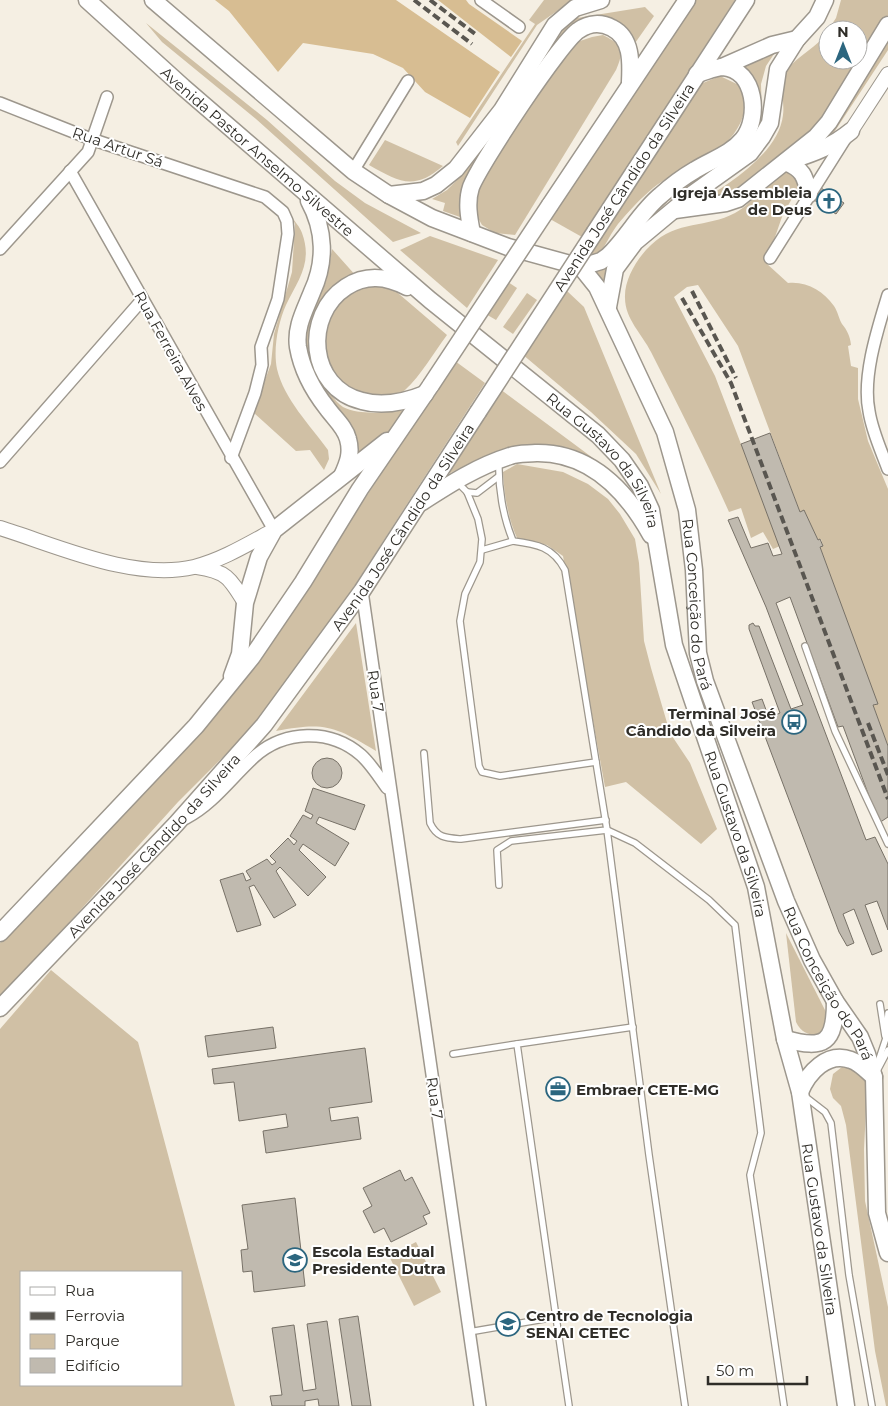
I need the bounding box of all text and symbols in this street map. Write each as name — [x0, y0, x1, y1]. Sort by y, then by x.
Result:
north arrow — [818, 20, 868, 70]
text: N — [837, 23, 849, 41]
street label: Avenida Pastor Anselmo Silvestre — [157, 62, 358, 240]
street label: Avenida José Cândido da Silveira — [549, 79, 699, 295]
street label: Rua Artur Sá — [70, 123, 166, 171]
place label: Igreja Assembleia de Deus — [672, 183, 812, 219]
church icon: Igreja Assembleia de Deus — [816, 188, 842, 214]
street label: Rua Ferreira Alves — [130, 288, 212, 414]
street label: Rua Gustavo da Silveira — [543, 388, 663, 529]
street label: Avenida José Cândido da Silveira — [327, 420, 478, 634]
street label: Rua Conceição do Pará — [679, 517, 717, 693]
street label: Rua 7 — [364, 669, 388, 714]
place label: Terminal José Cândido da Silveira — [626, 704, 776, 740]
bus stop icon: Terminal José Cândido da Silveira — [781, 709, 807, 735]
street label: Rua Gustavo da Silveira — [701, 748, 771, 919]
street label: Avenida José Cândido da Silveira — [63, 749, 244, 941]
street label: Rua Conceição do Pará — [780, 903, 878, 1062]
street label: Rua 7 — [423, 1076, 447, 1121]
office icon: Embraer CETE-MG — [545, 1076, 571, 1102]
place label: Embraer CETE-MG — [576, 1080, 719, 1099]
street label: Rua Gustavo da Silveira — [798, 1142, 842, 1317]
place label: Escola Estadual Presidente Dutra — [312, 1242, 446, 1278]
school or university icon: Escola Estadual Presidente Dutra — [282, 1247, 308, 1273]
legend — [20, 1271, 182, 1386]
text: Rua — [65, 1281, 95, 1300]
text: Ferrovia — [65, 1306, 125, 1325]
place label: Centro de Tecnologia SENAI CETEC — [526, 1306, 693, 1342]
school or university icon: Centro de Tecnologia SENAI CETEC — [495, 1311, 521, 1337]
text: Parque — [65, 1331, 120, 1350]
scale bar — [708, 1354, 807, 1386]
text: Edifício — [65, 1356, 120, 1375]
text: 50 m — [716, 1361, 754, 1380]

